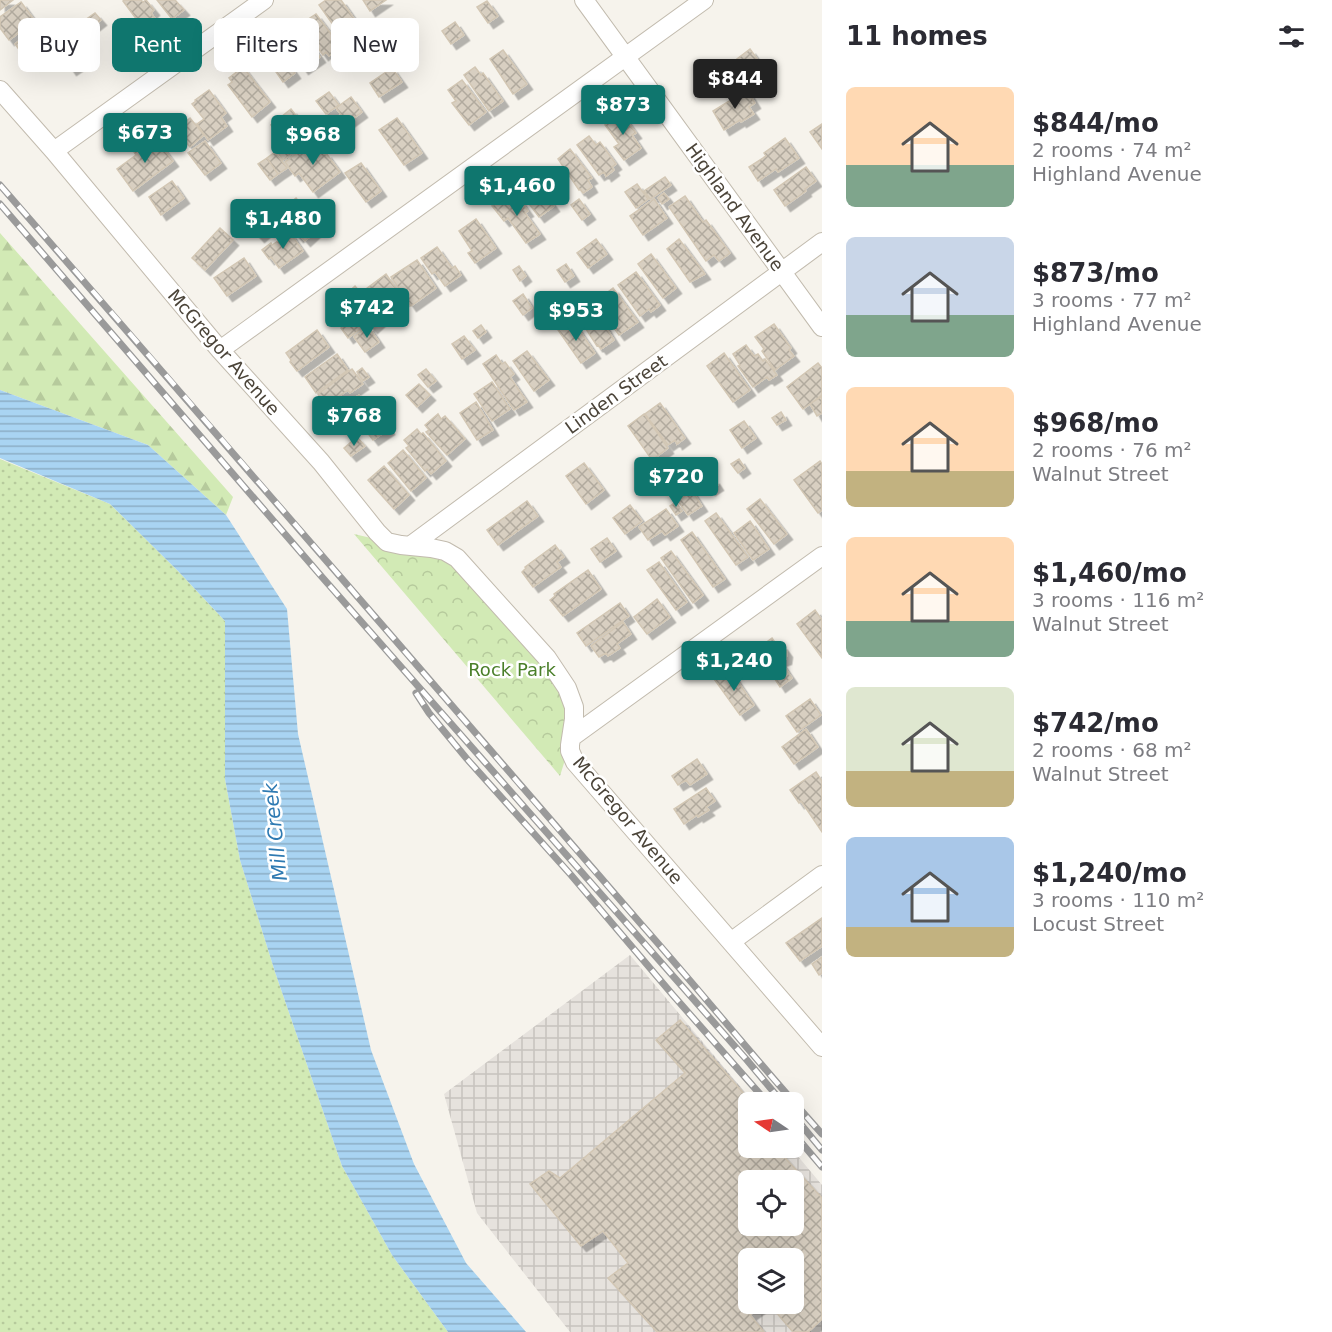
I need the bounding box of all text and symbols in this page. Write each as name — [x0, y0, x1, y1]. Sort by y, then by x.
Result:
chip: Buy — [18, 18, 100, 72]
chip: Rent — [112, 18, 202, 72]
chip: Filters — [214, 18, 319, 72]
chip: New — [331, 18, 419, 72]
icon: filters — [1275, 20, 1308, 53]
text: 11 homes — [846, 21, 988, 51]
pin: $844 — [699, 59, 771, 110]
text: $844 — [707, 66, 763, 90]
pin: $873 — [587, 85, 659, 136]
text: $873 — [595, 92, 651, 116]
text: $844/mo — [1032, 108, 1159, 138]
icon: home — [894, 111, 966, 183]
pin: $673 — [109, 113, 181, 164]
pin: $968 — [277, 115, 349, 166]
text: $673 — [117, 120, 173, 144]
text: $968 — [285, 122, 341, 146]
text: 2 rooms · 74 m² — [1032, 138, 1192, 162]
street label: Highland Avenue — [682, 139, 788, 275]
text: Highland Avenue — [1032, 162, 1202, 186]
pin: $1,460 — [468, 166, 566, 217]
text: $1,460 — [478, 173, 556, 197]
pin: $1,480 — [234, 199, 332, 250]
text: $1,480 — [244, 206, 322, 230]
text: $873/mo — [1032, 258, 1159, 288]
icon: home — [894, 261, 966, 333]
street label: McGregor Avenue — [164, 285, 284, 419]
pin: $742 — [331, 288, 403, 339]
text: 3 rooms · 77 m² — [1032, 288, 1192, 312]
pin: $953 — [540, 291, 612, 342]
text: $742 — [339, 295, 395, 319]
text: $953 — [548, 298, 604, 322]
text: Highland Avenue — [1032, 312, 1202, 336]
street label: Linden Street — [561, 350, 671, 438]
pin: $768 — [318, 396, 390, 447]
text: $768 — [326, 403, 382, 427]
text: $968/mo — [1032, 408, 1159, 438]
icon: home — [894, 411, 966, 483]
text: 2 rooms · 76 m² — [1032, 438, 1192, 462]
pin: $720 — [640, 457, 712, 508]
text: Walnut Street — [1032, 462, 1169, 486]
text: $720 — [648, 464, 704, 488]
text: $1,460/mo — [1032, 558, 1187, 588]
icon: home — [894, 561, 966, 633]
text: 3 rooms · 116 m² — [1032, 588, 1204, 612]
text: Walnut Street — [1032, 612, 1169, 636]
pin: $1,240 — [685, 641, 783, 692]
text: $1,240 — [695, 648, 773, 672]
park label: Rock Park — [468, 659, 556, 680]
text: $742/mo — [1032, 708, 1159, 738]
icon: home — [894, 711, 966, 783]
text: 2 rooms · 68 m² — [1032, 738, 1192, 762]
street label: McGregor Avenue — [569, 752, 687, 888]
text: Walnut Street — [1032, 762, 1169, 786]
water label: Mill Creek — [258, 780, 292, 882]
text: $1,240/mo — [1032, 858, 1187, 888]
icon: home — [894, 861, 966, 933]
text: 3 rooms · 110 m² — [1032, 888, 1204, 912]
text: Locust Street — [1032, 912, 1164, 936]
north arrow — [738, 1092, 804, 1158]
map controls — [738, 1092, 804, 1314]
button: locate — [738, 1170, 804, 1236]
button: layers — [738, 1248, 804, 1314]

